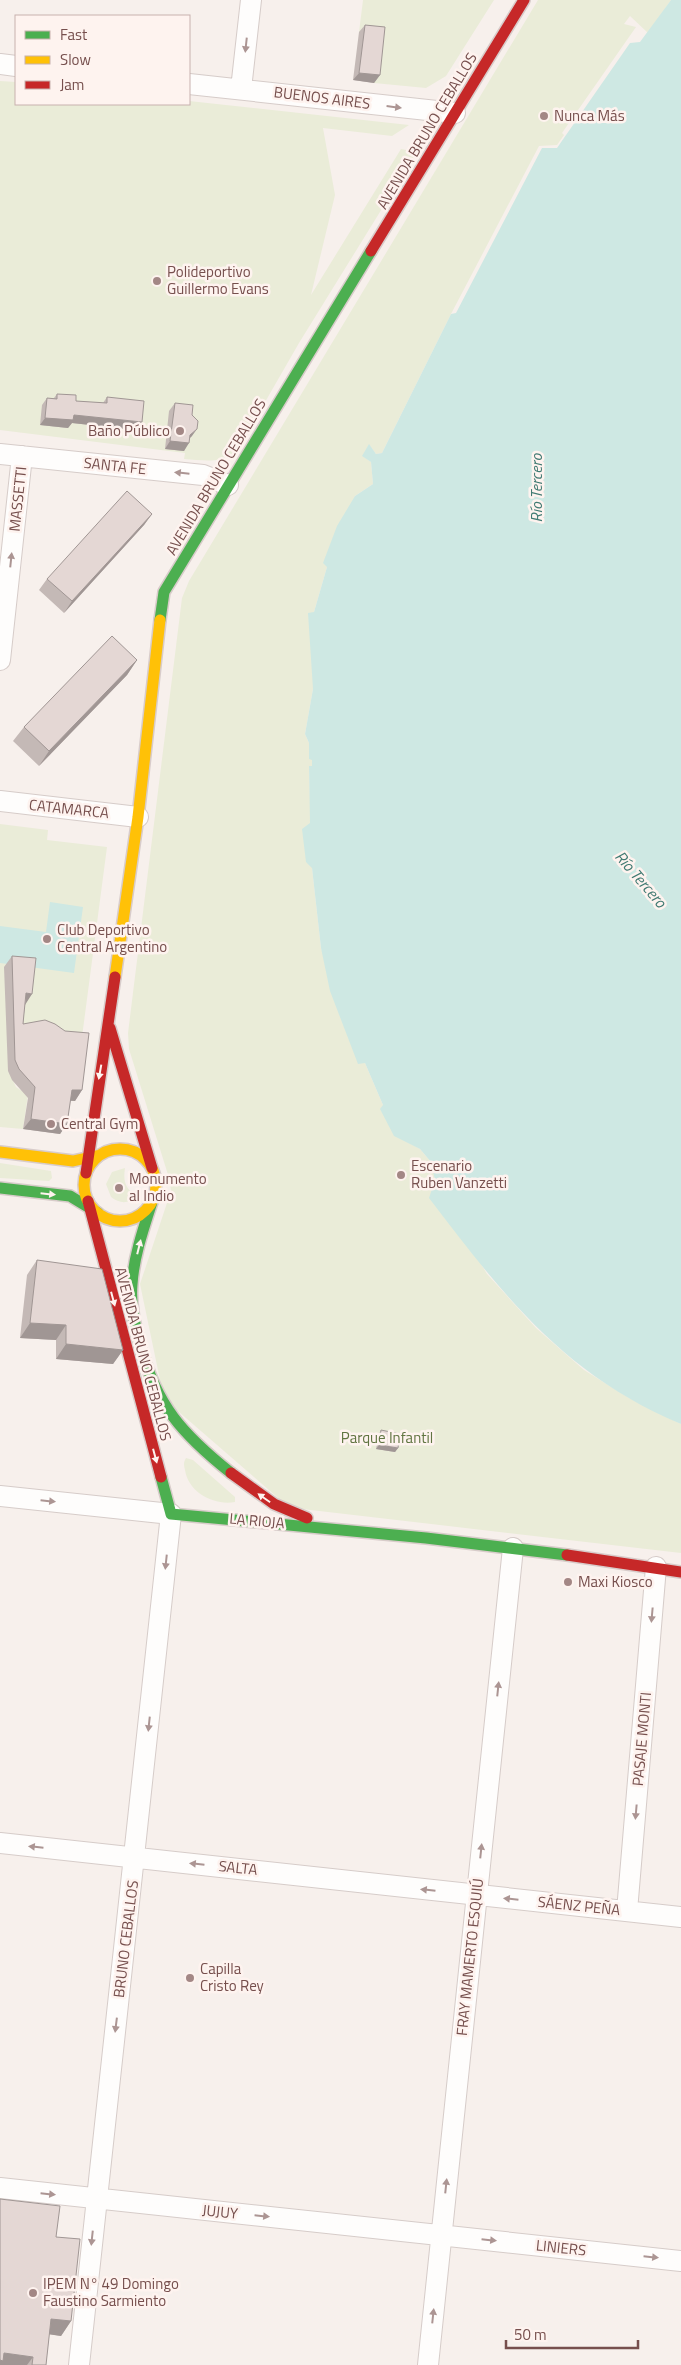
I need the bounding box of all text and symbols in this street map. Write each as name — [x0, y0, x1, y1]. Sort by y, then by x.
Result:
legend — [15, 15, 190, 105]
text: Fast — [60, 23, 88, 46]
one-way arrow — [242, 37, 250, 53]
text: Slow — [60, 48, 91, 71]
street label: AVENIDA BRUNO CEBALLOS — [371, 48, 483, 213]
text: Jam — [60, 73, 84, 96]
street label: BUENOS AIRES — [273, 80, 372, 115]
one-way arrow — [386, 103, 402, 111]
place label: Nunca Más — [554, 104, 625, 127]
marker: Nunca Más — [538, 110, 550, 122]
place label: Polideportivo Guillermo Evans — [167, 260, 269, 300]
marker: Polideportivo Guillermo Evans — [151, 275, 163, 287]
street label: AVENIDA BRUNO CEBALLOS — [160, 394, 272, 559]
place label: Baño Público — [88, 419, 170, 442]
marker: Baño Público — [174, 425, 186, 437]
street label: SANTA FE — [83, 451, 147, 480]
water label: Río Tercero — [524, 453, 548, 522]
street label: MASSETTI — [3, 465, 32, 533]
one-way arrow — [173, 469, 189, 477]
one-way arrow — [7, 551, 15, 567]
street label: CATAMARCA — [28, 793, 110, 824]
water label: Río Tercero — [609, 845, 673, 914]
place label: Club Deportivo Central Argentino — [57, 918, 167, 958]
marker: Club Deportivo Central Argentino — [41, 933, 53, 945]
one-way arrow — [96, 1065, 104, 1081]
place label: Central Gym — [61, 1112, 138, 1135]
marker: Central Gym — [45, 1118, 57, 1130]
place label: Escenario Ruben Vanzetti — [411, 1154, 507, 1194]
place label: Monumento al Indio — [129, 1167, 207, 1207]
marker: Escenario Ruben Vanzetti — [395, 1169, 407, 1181]
marker: Monumento al Indio — [113, 1182, 125, 1194]
one-way arrow — [41, 1190, 57, 1198]
one-way arrow — [135, 1240, 143, 1255]
street label: AVENIDA BRUNO CEBALLOS — [109, 1264, 178, 1443]
one-way arrow — [109, 1291, 117, 1307]
park label: Parque Infantil — [341, 1426, 433, 1449]
one-way arrow — [151, 1448, 159, 1463]
one-way arrow — [257, 1493, 271, 1503]
one-way arrow — [41, 1497, 57, 1505]
street label: LA RIOJA — [229, 1507, 286, 1534]
one-way arrow — [162, 1554, 170, 1570]
place label: Maxi Kiosco — [578, 1570, 653, 1593]
marker: Maxi Kiosco — [562, 1576, 574, 1588]
one-way arrow — [648, 1608, 656, 1624]
one-way arrow — [494, 1681, 502, 1697]
street label: PASAJE MONTI — [626, 1691, 657, 1787]
one-way arrow — [145, 1716, 153, 1732]
one-way arrow — [631, 1804, 639, 1820]
one-way arrow — [27, 1842, 43, 1850]
one-way arrow — [477, 1842, 485, 1858]
street label: SALTA — [218, 1854, 259, 1881]
one-way arrow — [189, 1860, 205, 1868]
street label: FRAY MAMERTO ESQUIÚ — [450, 1877, 489, 2037]
street label: BRUNO CEBALLOS — [107, 1879, 144, 1999]
one-way arrow — [420, 1886, 436, 1894]
street label: SÁENZ PEÑA — [537, 1890, 622, 1921]
one-way arrow — [502, 1895, 518, 1903]
place label: Capilla Cristo Rey — [200, 1957, 264, 1997]
marker: Capilla Cristo Rey — [184, 1972, 196, 1984]
one-way arrow — [112, 2017, 120, 2033]
one-way arrow — [442, 2178, 450, 2194]
one-way arrow — [41, 2190, 57, 2198]
street label: JUJUY — [201, 2198, 239, 2225]
one-way arrow — [255, 2212, 271, 2220]
one-way arrow — [88, 2231, 96, 2247]
street label: LINIERS — [535, 2233, 587, 2262]
one-way arrow — [481, 2236, 497, 2244]
one-way arrow — [643, 2253, 659, 2261]
place label: IPEM N° 49 Domingo Faustino Sarmiento — [43, 2272, 179, 2312]
marker: IPEM N° 49 Domingo Faustino Sarmiento — [27, 2287, 39, 2299]
one-way arrow — [429, 2308, 437, 2324]
scale bar — [506, 2318, 638, 2350]
text: 50 m — [514, 2323, 547, 2346]

